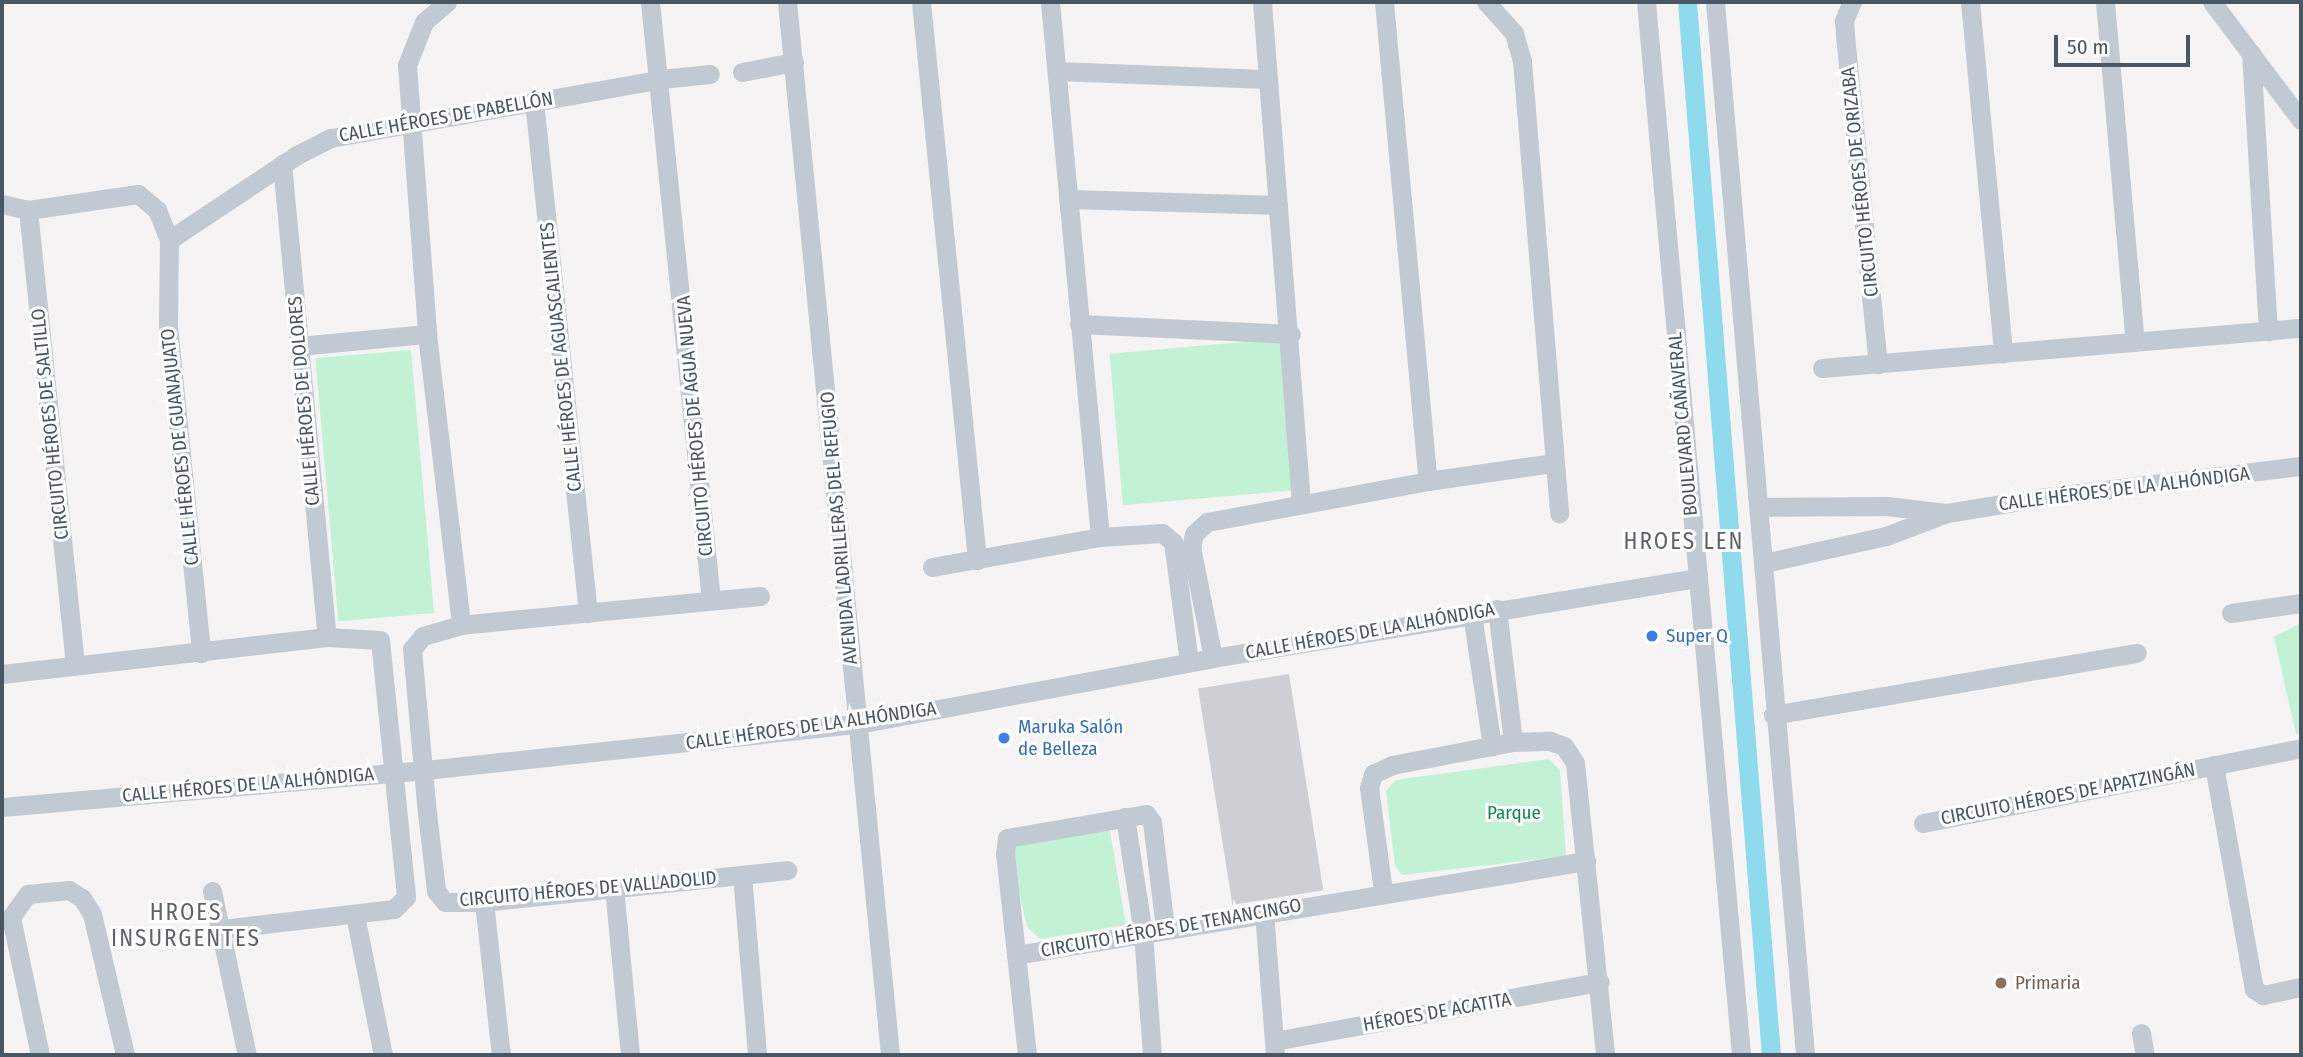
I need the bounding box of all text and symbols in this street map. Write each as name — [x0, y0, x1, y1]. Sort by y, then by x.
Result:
scale bar — [2058, 21, 2194, 65]
text: 50 m — [2067, 34, 2109, 60]
street label: CIRCUITO HÉROES DE ORIZABA — [1837, 66, 1883, 298]
street label: CALLE HÉROES DE PABELLÓN — [337, 87, 555, 147]
street label: CALLE HÉROES DE AGUASCALIENTES — [536, 221, 586, 493]
street label: CALLE HÉROES DE DOLORES — [283, 295, 325, 507]
street label: CIRCUITO HÉROES DE AGUA NUEVA — [672, 295, 718, 557]
street label: CIRCUITO HÉROES DE SALTILLO — [27, 307, 73, 541]
street label: CALLE HÉROES DE GUANAJUATO — [156, 327, 204, 567]
street label: BOULEVARD CAÑAVERAL — [1664, 331, 1702, 517]
street label: AVENIDA LADRILLERAS DEL REFUGIO — [816, 390, 862, 666]
street label: CALLE HÉROES DE LA ALHÓNDIGA — [1997, 462, 2251, 516]
district label: HROES LEN — [1625, 527, 1743, 555]
street label: CALLE HÉROES DE LA ALHÓNDIGA — [1244, 598, 1496, 664]
place label: Super Q — [1666, 625, 1728, 647]
marker: Super Q — [1644, 628, 1660, 644]
street label: CALLE HÉROES DE LA ALHÓNDIGA — [684, 697, 938, 755]
place label: Maruka Salón de Belleza — [1018, 716, 1123, 760]
marker: Maruka Salón de Belleza — [996, 730, 1012, 746]
street label: CIRCUITO HÉROES DE APATZINGÁN — [1939, 758, 2197, 830]
street label: CALLE HÉROES DE LA ALHÓNDIGA — [121, 763, 375, 807]
park label: Parque — [1487, 802, 1541, 824]
street label: CIRCUITO HÉROES DE VALLADOLID — [458, 866, 718, 912]
street label: CIRCUITO HÉROES DE TENANCINGO — [1039, 894, 1303, 962]
district label: HROES INSURGENTES — [112, 898, 260, 952]
place label: Primaria — [2015, 972, 2081, 994]
marker: Primaria — [1993, 975, 2009, 991]
street label: HÉROES DE ACATITA — [1361, 988, 1513, 1036]

